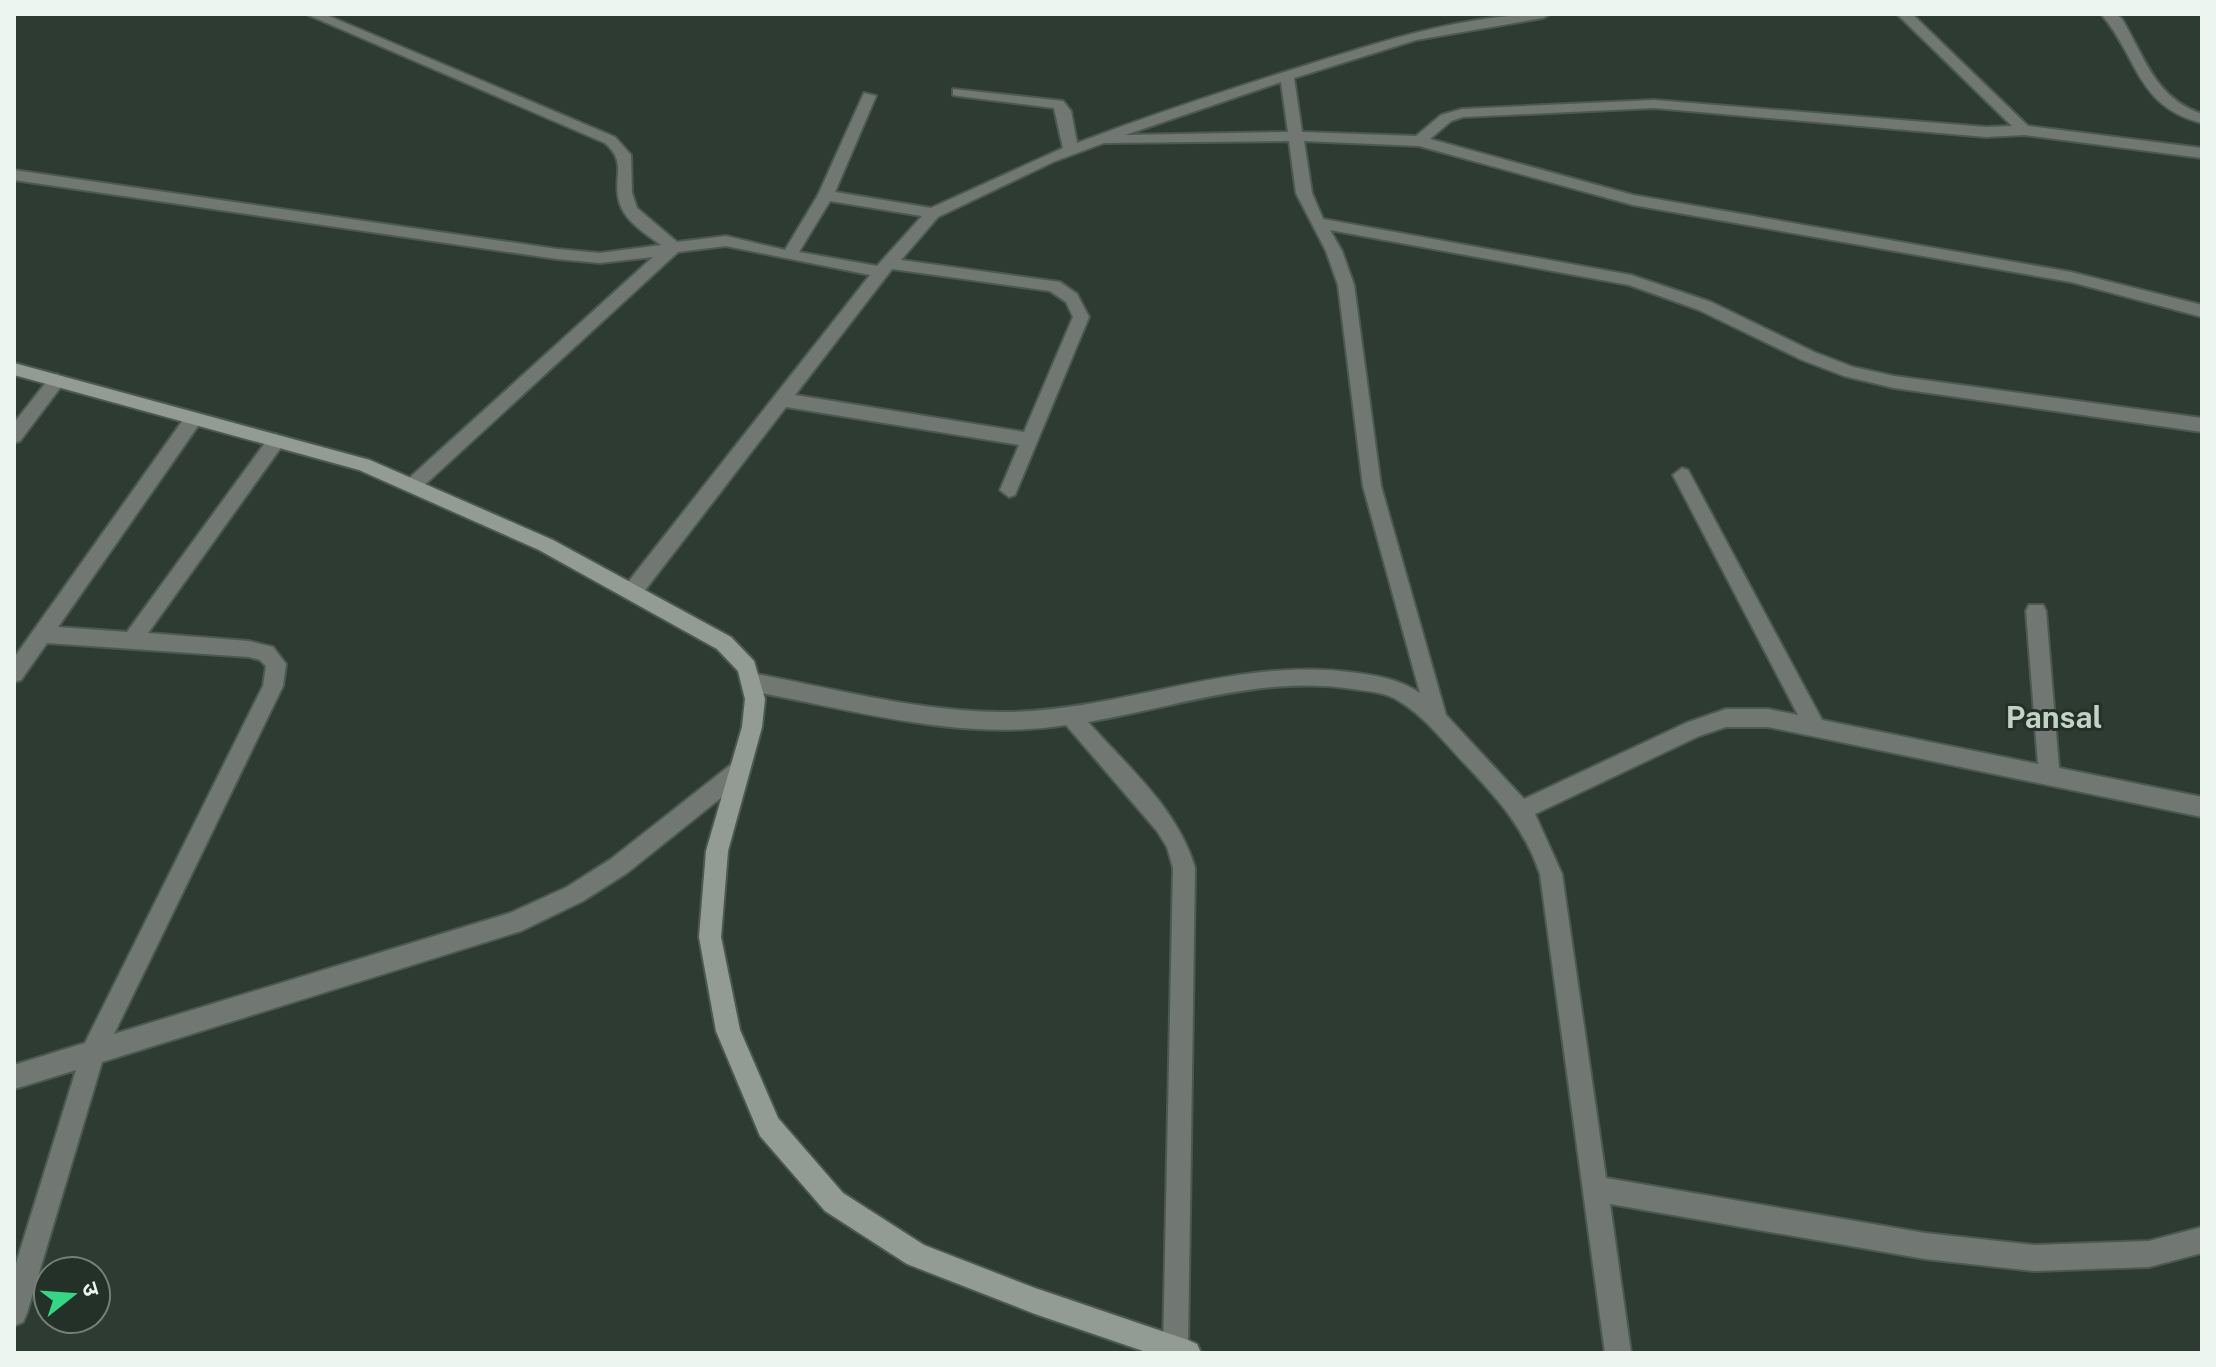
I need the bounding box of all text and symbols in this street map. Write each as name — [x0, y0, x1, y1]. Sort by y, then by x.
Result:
district label: Pansal — [2006, 699, 2102, 735]
north arrow — [32, 1255, 112, 1335]
text: उ — [77, 1279, 106, 1300]

